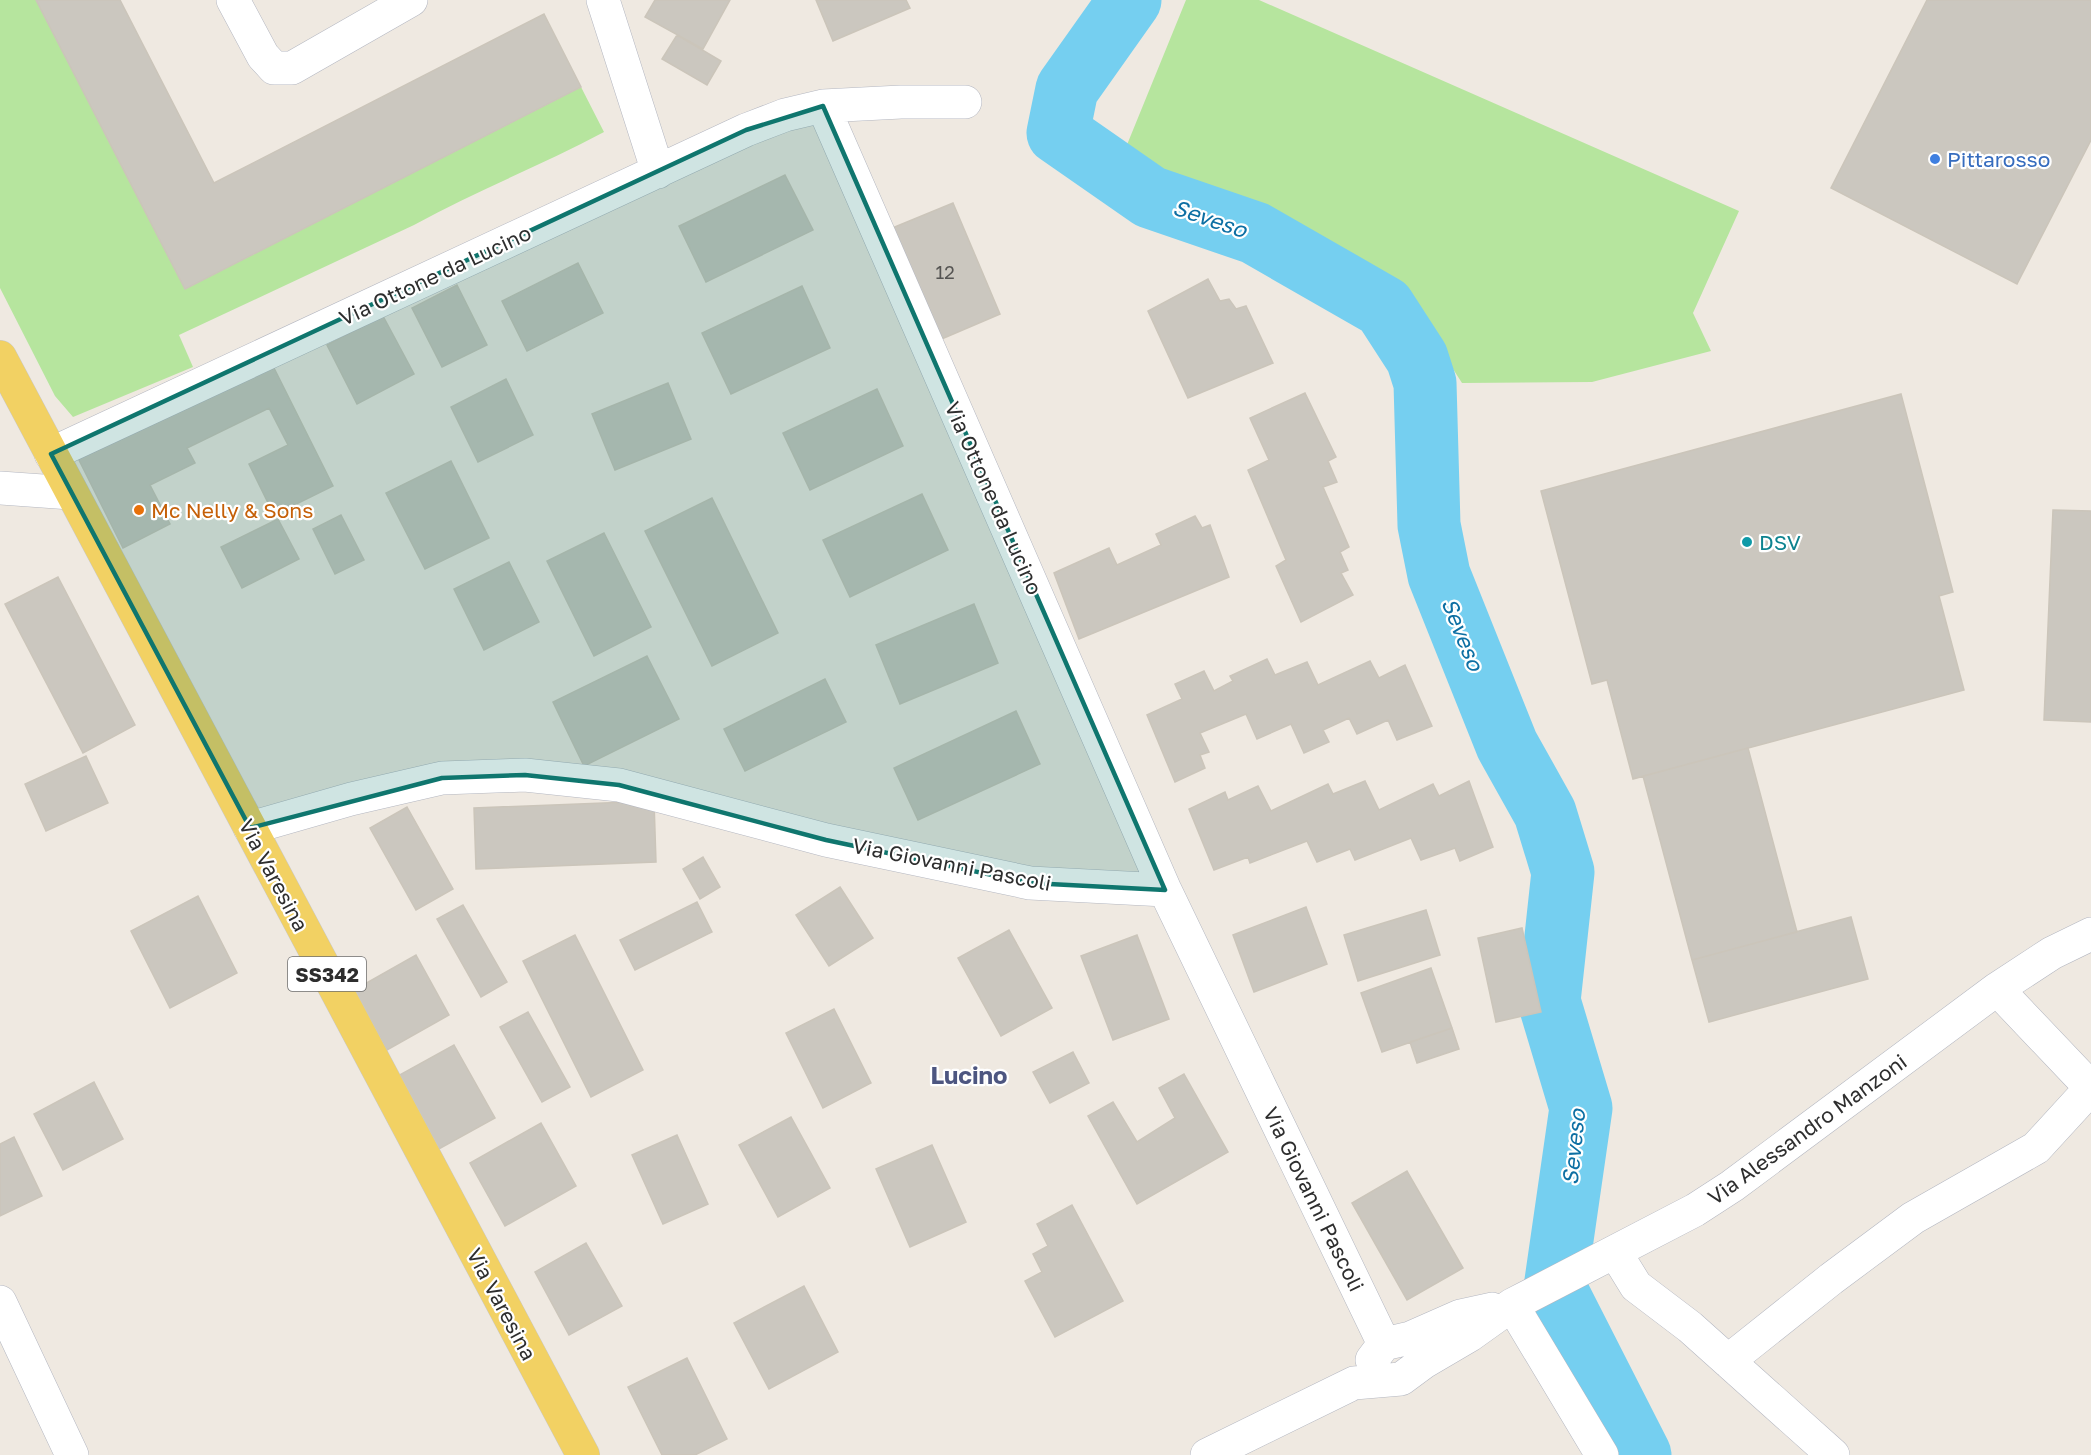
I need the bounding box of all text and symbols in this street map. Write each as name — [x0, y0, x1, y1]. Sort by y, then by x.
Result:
place label: Pittarosso — [1947, 146, 2050, 172]
marker: Pittarosso — [1928, 152, 1942, 166]
water label: Seveso — [1170, 193, 1252, 244]
street label: Via Ottone da Lucino — [335, 219, 535, 331]
house number: 12 — [935, 261, 955, 283]
street label: Via Ottone da Lucino — [940, 397, 1048, 599]
place label: Mc Nelly & Sons — [151, 497, 313, 523]
marker: Mc Nelly & Sons — [132, 503, 146, 517]
place label: DSV — [1759, 529, 1801, 555]
marker: DSV — [1740, 535, 1754, 549]
water label: Seveso — [1436, 594, 1490, 676]
street label: Via Varesina — [234, 815, 314, 935]
street label: Via Giovanni Pascoli — [850, 832, 1054, 896]
road number: SS342 — [288, 957, 366, 991]
street label: Via Alessandro Manzoni — [1702, 1048, 1912, 1210]
district label: Lucino — [930, 1060, 1008, 1089]
street label: Via Giovanni Pascoli — [1258, 1102, 1370, 1296]
water label: Seveso — [1556, 1106, 1591, 1186]
street label: Via Varesina — [462, 1244, 542, 1364]

